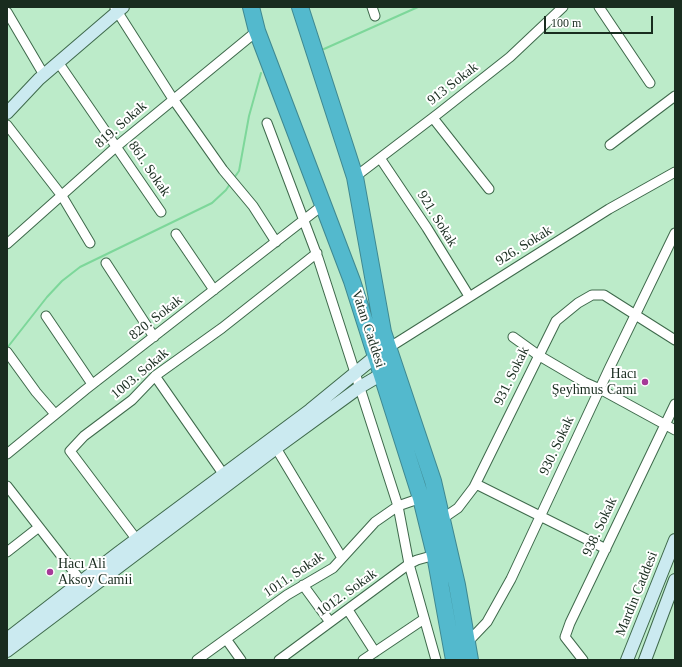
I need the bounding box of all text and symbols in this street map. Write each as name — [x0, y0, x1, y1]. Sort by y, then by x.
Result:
scale bar — [546, 8, 655, 34]
text: 100 m — [551, 16, 581, 30]
street label: 913 Sokak — [424, 59, 482, 109]
street label: 819. Sokak — [92, 98, 150, 152]
street label: 861. Sokak — [124, 138, 174, 200]
street label: 921. Sokak — [413, 188, 461, 250]
street label: 926. Sokak — [493, 222, 555, 270]
street label: Vatan Caddesi — [348, 288, 388, 370]
street label: 820. Sokak — [126, 292, 186, 344]
street label: 931. Sokak — [491, 344, 533, 408]
street label: 1003. Sokak — [108, 345, 172, 403]
place label: Hacı Şeyhmus Cami — [552, 366, 637, 398]
marker: Hacı Şeyhmus Cami — [640, 377, 650, 387]
street label: 930. Sokak — [536, 414, 578, 478]
street label: 938. Sokak — [579, 495, 621, 559]
street label: 1011. Sokak — [261, 549, 327, 601]
street label: Mardin Caddesi — [612, 549, 662, 639]
place label: Hacı Ali Aksoy Camii — [58, 556, 132, 588]
street label: 1012. Sokak — [314, 566, 380, 620]
marker: Hacı Ali Aksoy Camii — [45, 567, 55, 577]

